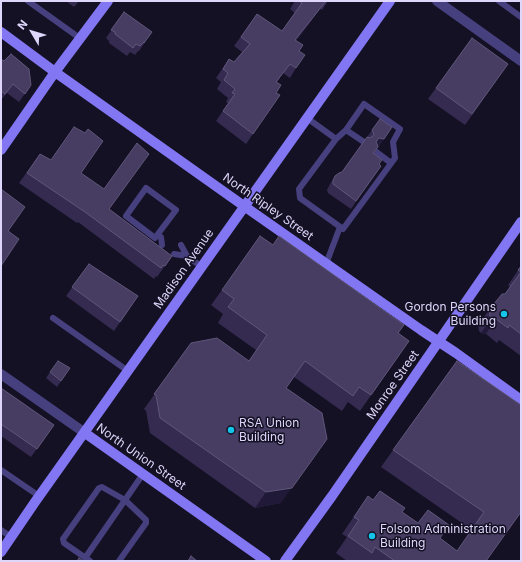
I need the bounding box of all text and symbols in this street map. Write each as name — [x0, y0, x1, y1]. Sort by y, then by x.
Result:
north arrow — [12, 12, 52, 52]
text: N — [14, 17, 31, 32]
street label: North Ripley Street — [220, 170, 316, 244]
street label: Madison Avenue — [151, 226, 217, 312]
place label: Gordon Persons Building — [404, 300, 496, 328]
marker: Gordon Persons Building — [499, 309, 509, 319]
street label: Monroe Street — [364, 348, 422, 422]
place label: RSA Union Building — [239, 416, 299, 444]
street label: North Union Street — [94, 421, 188, 493]
marker: RSA Union Building — [226, 425, 236, 435]
place label: Folsom Administration Building — [380, 522, 506, 550]
marker: Folsom Administration Building — [367, 531, 377, 541]

